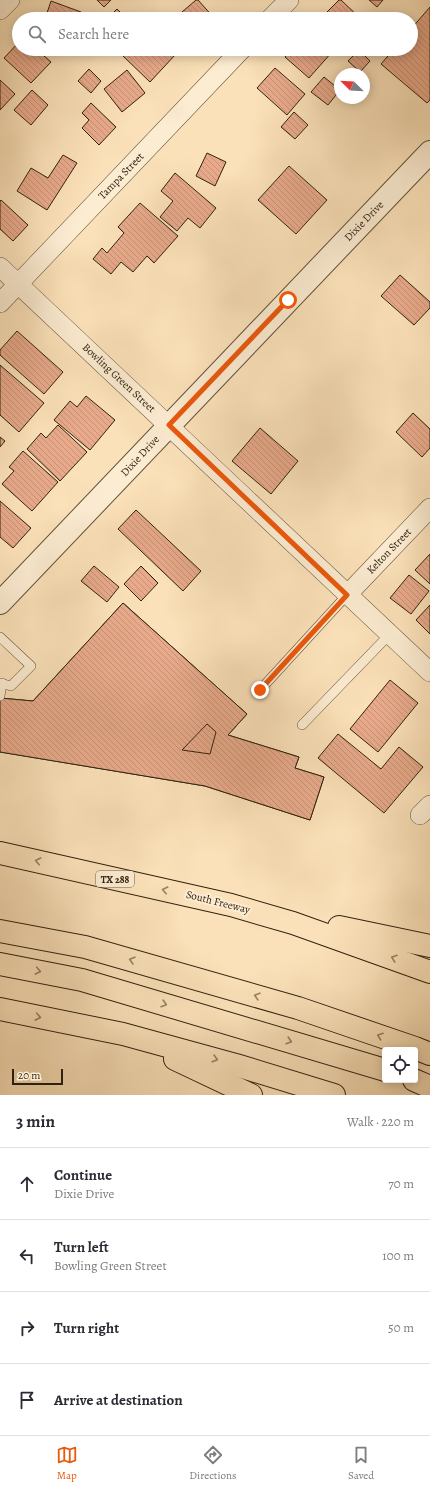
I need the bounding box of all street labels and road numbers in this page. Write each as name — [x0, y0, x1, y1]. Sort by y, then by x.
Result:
street label: Tampa Street — [95, 149, 147, 203]
street label: Dixie Drive — [341, 197, 387, 245]
street label: Bowling Green Street — [79, 340, 159, 416]
street label: Dixie Drive — [117, 432, 163, 480]
street label: Kelton Street — [363, 524, 415, 577]
road number: TX 288 — [96, 871, 134, 887]
street label: South Freeway — [184, 887, 252, 917]

